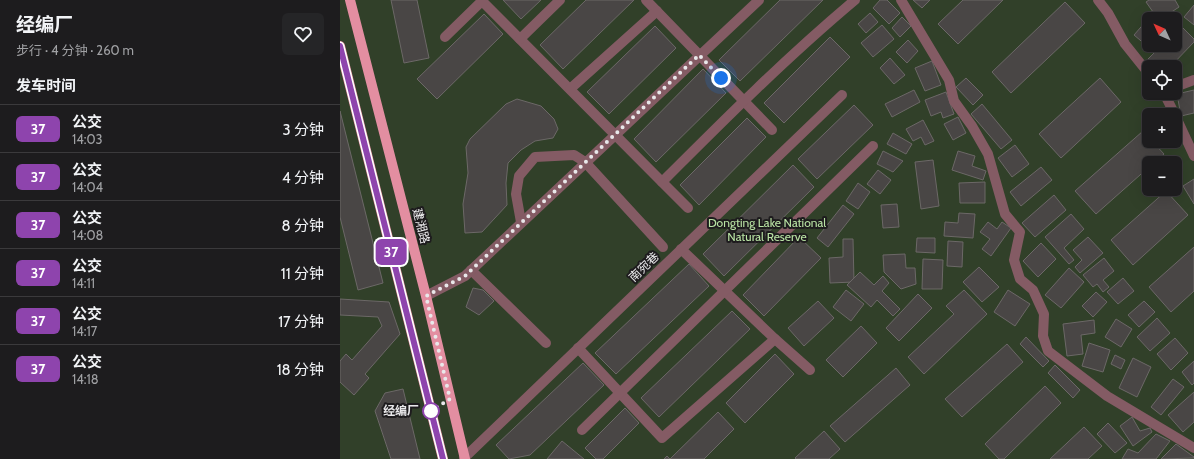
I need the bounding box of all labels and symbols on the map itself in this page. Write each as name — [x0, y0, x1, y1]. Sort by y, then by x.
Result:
north arrow — [1142, 12, 1182, 52]
your location — [711, 68, 731, 88]
street label: 建湘路 — [410, 207, 433, 245]
park label: Dongting Lake National Natural Reserve — [708, 215, 826, 244]
line badge: 37 — [373, 239, 409, 265]
street label: 南宛巷 — [625, 249, 662, 285]
marker: 经编厂 — [422, 402, 440, 420]
place label: 经编厂 — [383, 403, 419, 418]

